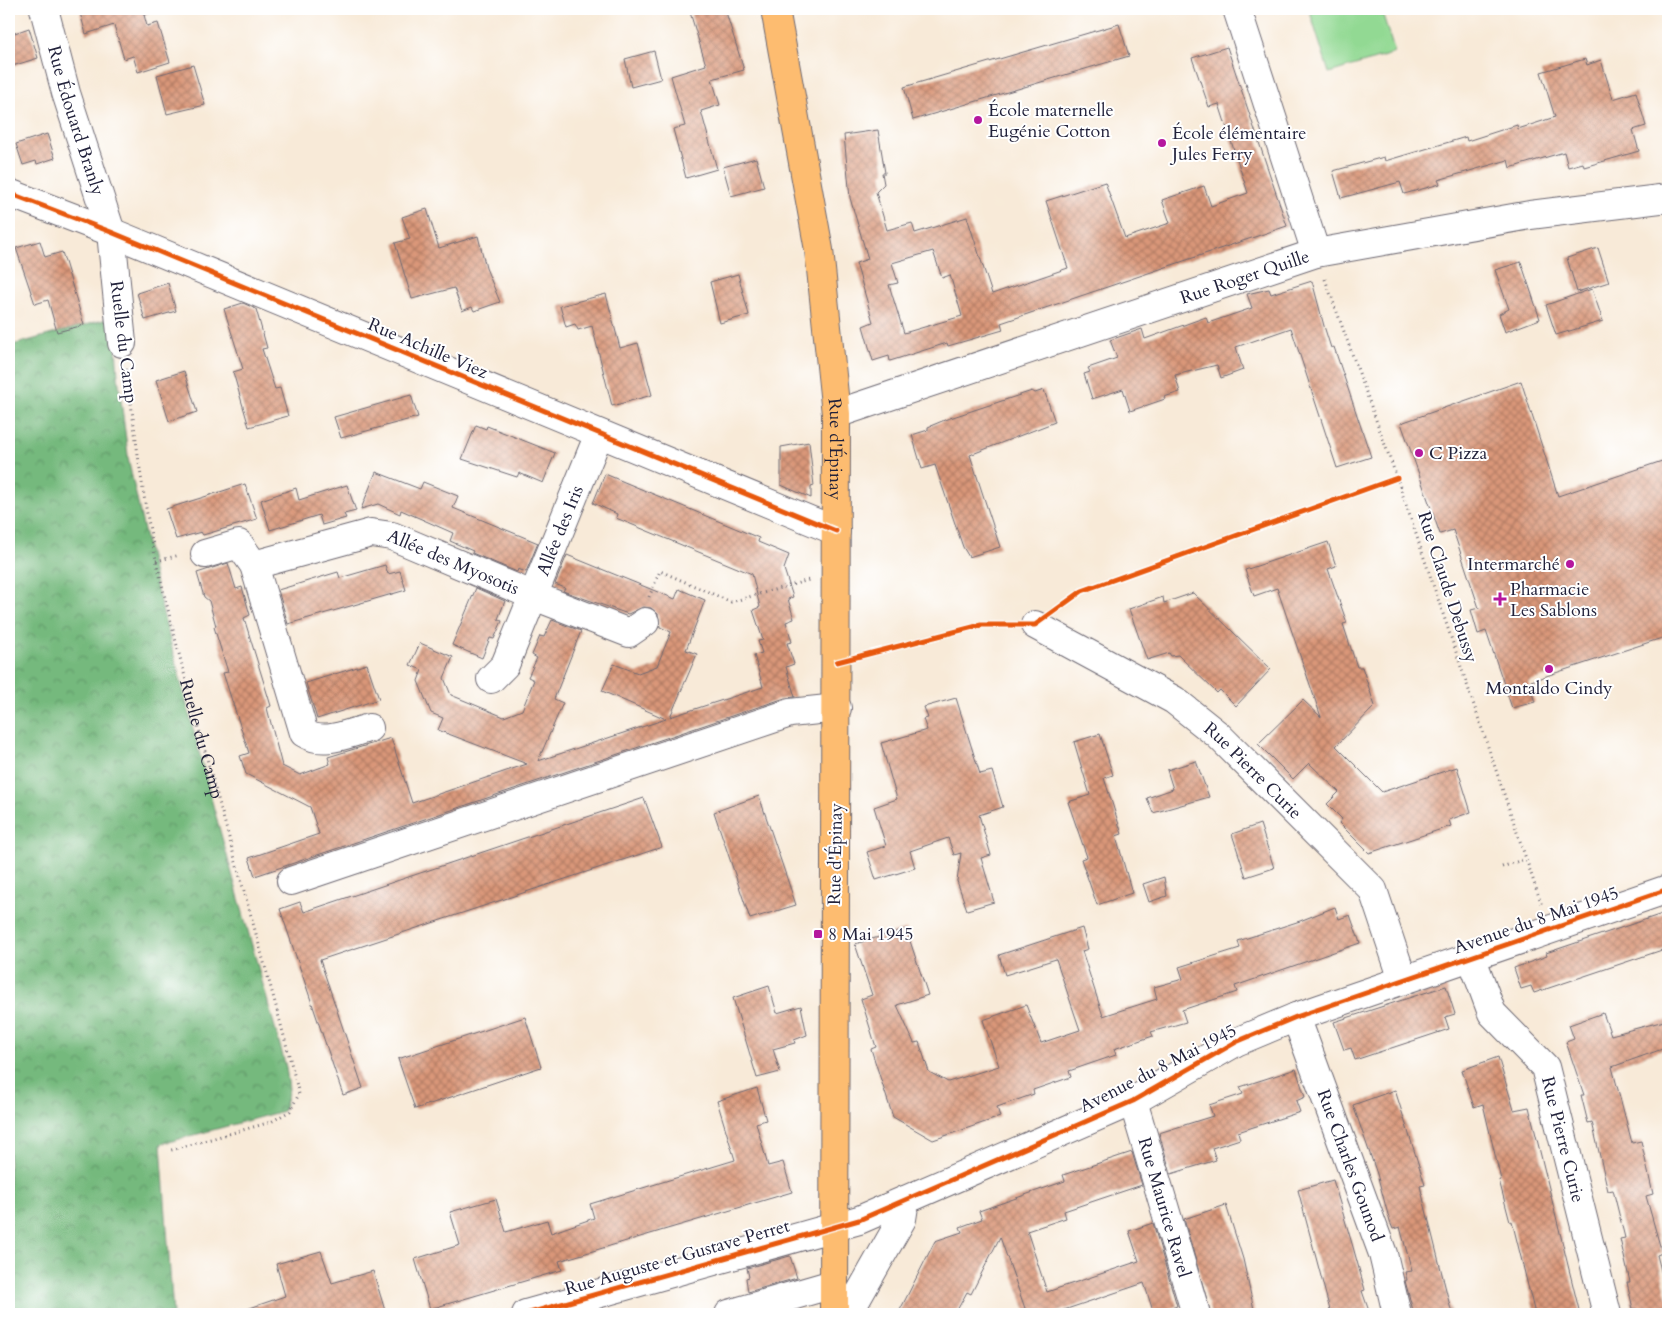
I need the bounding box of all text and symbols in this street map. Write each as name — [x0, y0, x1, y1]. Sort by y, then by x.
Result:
street label: Rue Édouard Branly — [41, 43, 110, 199]
place label: École maternelle Eugénie Cotton — [988, 98, 1114, 144]
marker: École maternelle Eugénie Cotton — [972, 114, 984, 126]
place label: École élémentaire Jules Ferry — [1169, 121, 1306, 167]
marker: École élémentaire Jules Ferry — [1156, 137, 1168, 149]
street label: Rue Roger Quille — [1177, 244, 1313, 311]
street label: Ruelle du Camp — [104, 279, 143, 405]
street label: Rue Achille Viez — [364, 312, 492, 385]
street label: Rue d'Épinay — [821, 397, 848, 501]
place label: C Pizza — [1429, 441, 1487, 466]
marker: C Pizza — [1413, 447, 1425, 459]
street label: Allée des Iris — [531, 482, 590, 580]
street label: Rue Claude Debussy — [1411, 508, 1484, 667]
street label: Allée des Myosotis — [383, 523, 523, 601]
place label: Intermarché — [1467, 552, 1560, 577]
marker: Intermarché — [1564, 558, 1576, 570]
place label: Pharmacie Les Sablons — [1510, 577, 1597, 623]
marker: Pharmacie Les Sablons — [1494, 593, 1506, 605]
marker: Montaldo Cindy — [1543, 663, 1555, 675]
street label: Ruelle du Camp — [173, 676, 230, 802]
place label: Montaldo Cindy — [1485, 676, 1613, 701]
street label: Rue Pierre Curie — [1198, 716, 1307, 825]
street label: Rue d'Épinay — [822, 802, 849, 905]
street label: Avenue du 8 Mai 1945 — [1450, 880, 1622, 960]
place label: 8 Mai 1945 — [828, 922, 914, 947]
marker: 8 Mai 1945 — [812, 928, 824, 940]
street label: Avenue du 8 Mai 1945 — [1075, 1018, 1241, 1119]
street label: Rue Pierre Curie — [1535, 1074, 1591, 1205]
street label: Rue Charles Gounod — [1311, 1086, 1390, 1246]
street label: Rue Maurice Ravel — [1131, 1134, 1197, 1281]
street label: Rue Auguste et Gustave Perret — [562, 1213, 793, 1302]

